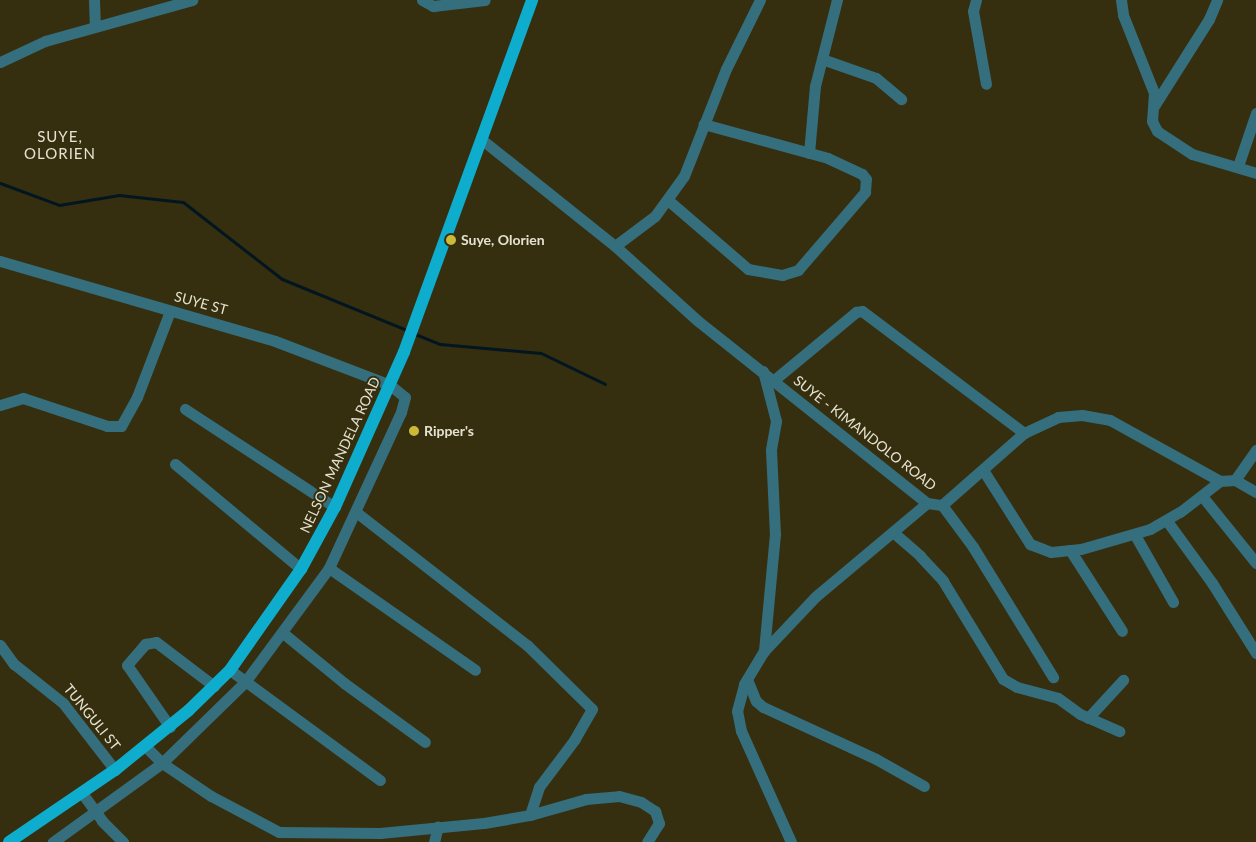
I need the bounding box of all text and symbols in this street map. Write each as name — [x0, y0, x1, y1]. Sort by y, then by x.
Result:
district label: SUYE, OLORIEN — [23, 127, 97, 162]
place label: Suye, Olorien — [461, 232, 545, 248]
marker: Suye, Olorien — [445, 234, 457, 246]
street label: SUYE ST — [173, 288, 229, 318]
street label: SUYE - KIMANDOLO ROAD — [790, 372, 940, 494]
street label: NELSON MANDELA ROAD — [296, 374, 384, 536]
place label: Ripper's — [424, 423, 474, 439]
marker: Ripper's — [408, 425, 420, 437]
street label: TUNGULI ST — [60, 680, 124, 754]

